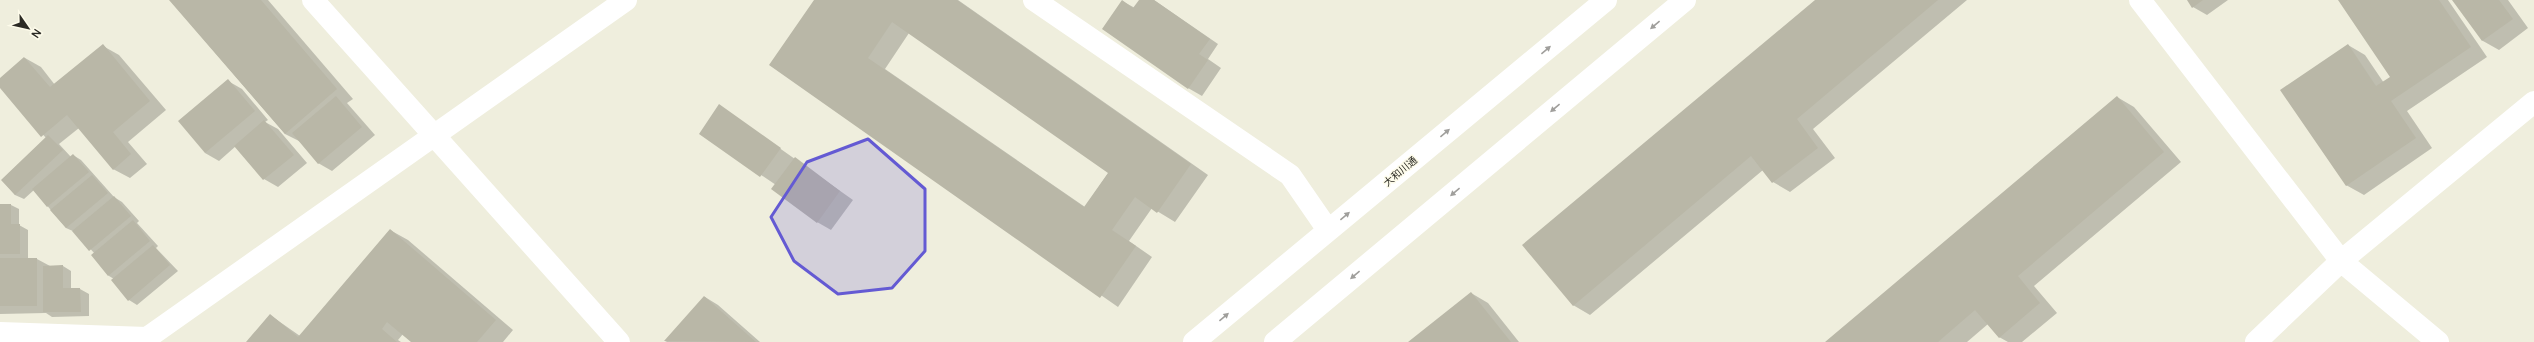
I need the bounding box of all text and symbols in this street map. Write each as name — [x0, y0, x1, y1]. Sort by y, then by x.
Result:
north arrow — [8, 8, 48, 48]
one-way arrow — [1650, 20, 1660, 29]
text: N — [28, 26, 45, 41]
one-way arrow — [1540, 45, 1551, 54]
one-way arrow — [1550, 104, 1561, 113]
one-way arrow — [1440, 128, 1451, 137]
street label: 大和川通 — [1380, 153, 1420, 189]
one-way arrow — [1450, 187, 1461, 196]
one-way arrow — [1340, 211, 1351, 220]
one-way arrow — [1350, 270, 1361, 279]
one-way arrow — [1219, 312, 1230, 321]

